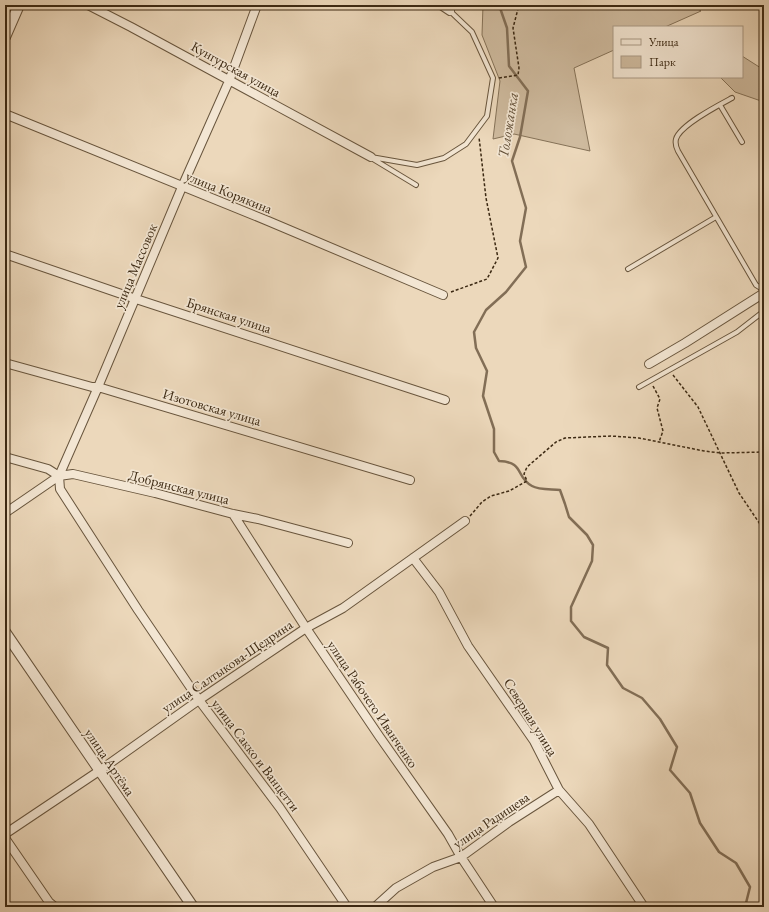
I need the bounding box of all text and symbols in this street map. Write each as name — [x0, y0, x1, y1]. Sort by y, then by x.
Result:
legend — [613, 26, 743, 78]
text: Улица — [648, 34, 679, 50]
street label: Кунгурская улица — [188, 37, 284, 101]
text: Парк — [649, 54, 676, 70]
water label: Толожанка — [493, 91, 522, 159]
street label: улица Корякина — [183, 166, 275, 218]
street label: улица Массовок — [109, 220, 161, 311]
street label: Брянская улица — [184, 293, 274, 337]
street label: Изотовская улица — [161, 384, 264, 430]
street label: Добрянская улица — [127, 466, 232, 508]
street label: улица Салтыкова-Щедрина — [158, 615, 296, 717]
street label: улица Рабочего Иванченко — [324, 637, 423, 771]
street label: Северная улица — [500, 675, 562, 760]
street label: улица Сакко и Ванцетти — [208, 695, 305, 815]
street label: улица Артёма — [81, 725, 139, 800]
street label: улица Радищева — [449, 788, 533, 852]

